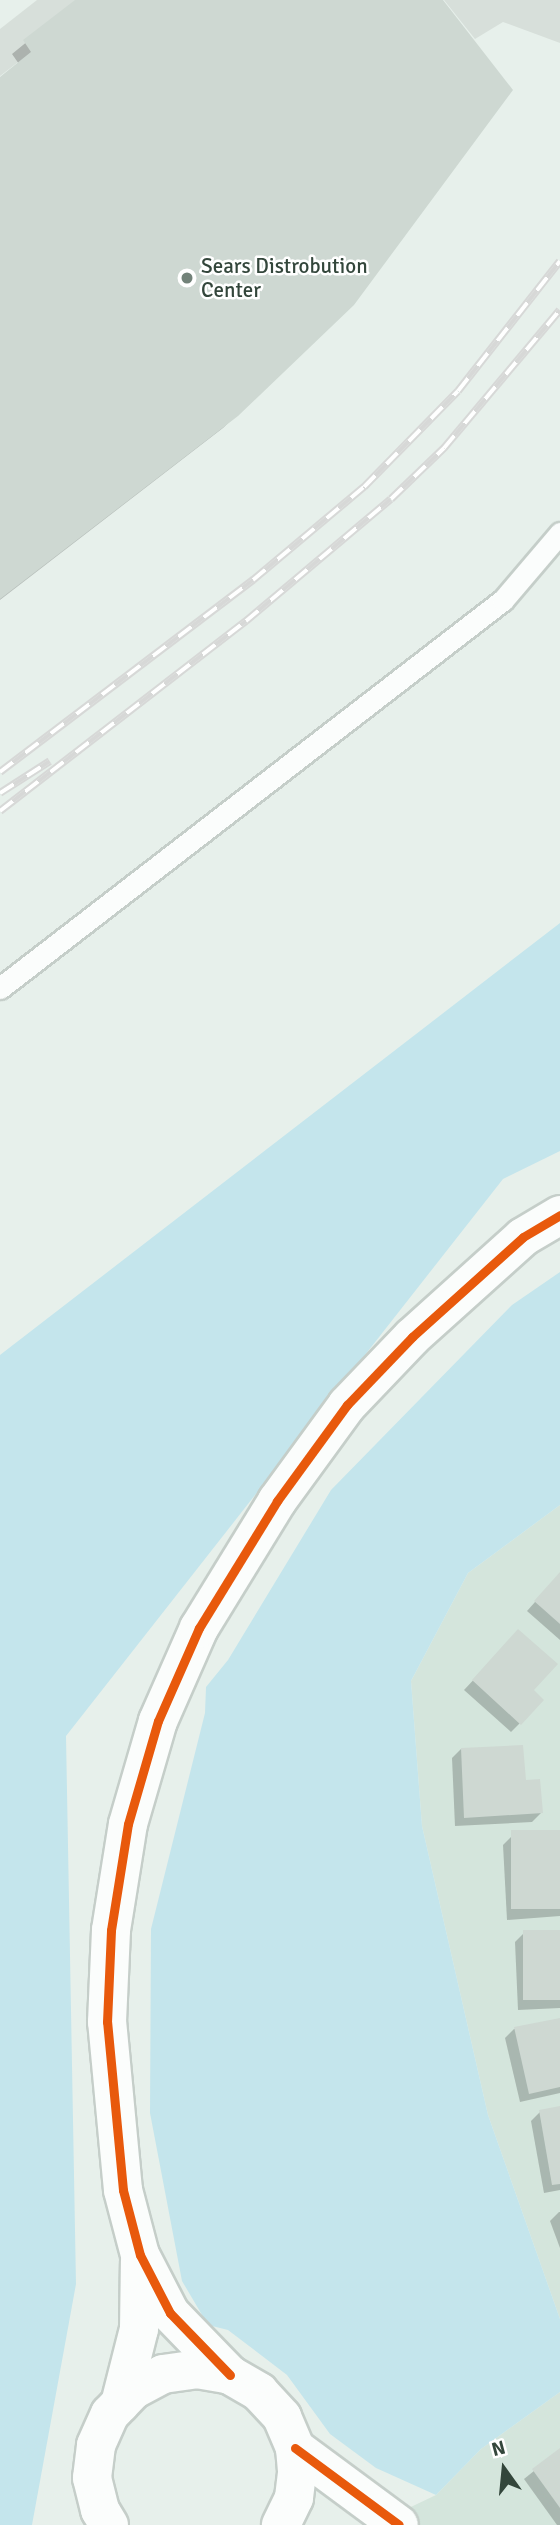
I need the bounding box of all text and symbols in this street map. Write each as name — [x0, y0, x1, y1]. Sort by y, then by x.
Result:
place label: Sears Distrobution Center — [201, 253, 368, 303]
marker: Sears Distrobution Center — [179, 270, 195, 286]
north arrow — [469, 2434, 539, 2504]
text: N — [489, 2435, 508, 2462]

